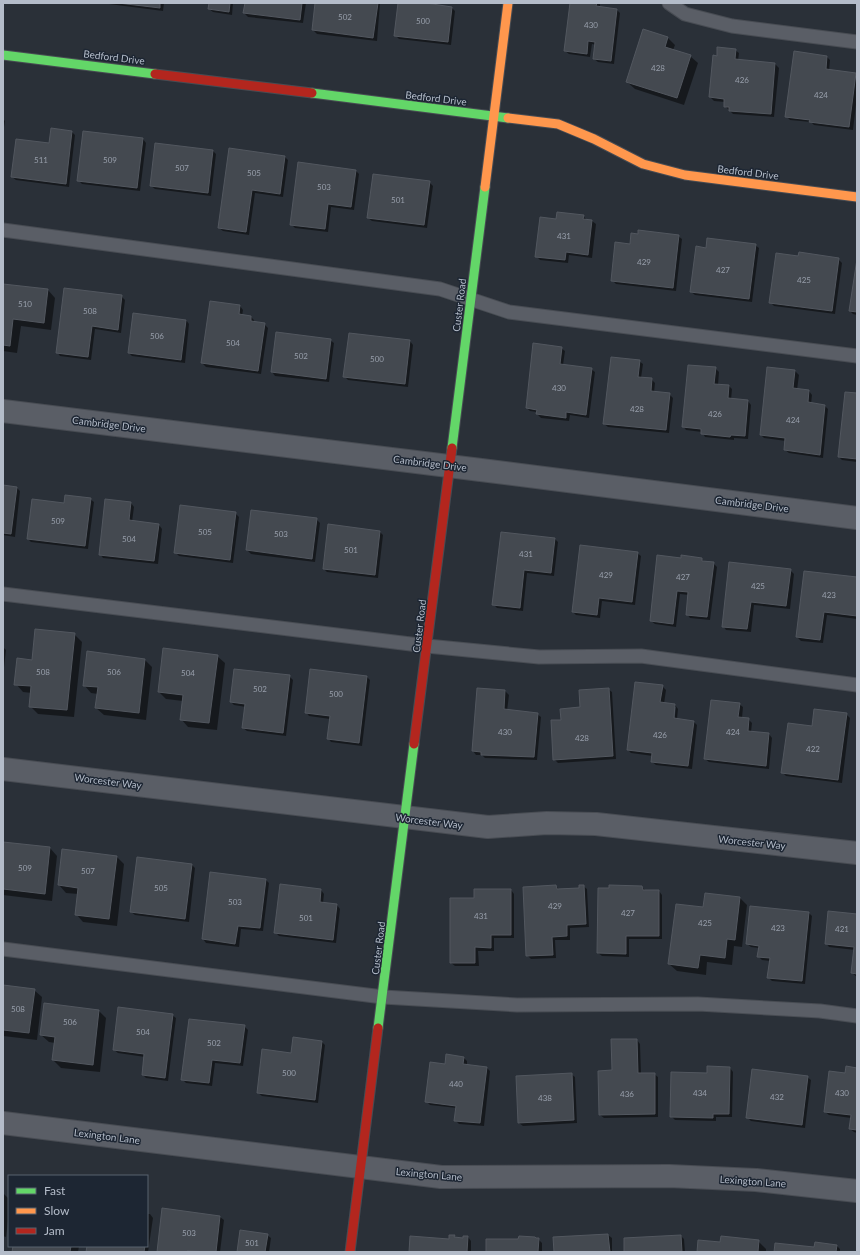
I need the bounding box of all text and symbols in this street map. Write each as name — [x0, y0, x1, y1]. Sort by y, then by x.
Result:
house number: 502 — [338, 12, 352, 22]
house number: 500 — [416, 16, 430, 26]
house number: 430 — [584, 20, 598, 30]
street label: Bedford Drive — [83, 47, 145, 67]
house number: 428 — [651, 63, 665, 73]
house number: 426 — [735, 75, 749, 85]
street label: Bedford Drive — [405, 88, 467, 108]
house number: 424 — [814, 90, 828, 100]
house number: 511 — [34, 155, 48, 165]
house number: 509 — [103, 155, 117, 165]
street label: Bedford Drive — [717, 162, 779, 182]
house number: 507 — [175, 163, 189, 173]
house number: 505 — [247, 168, 261, 178]
house number: 503 — [317, 182, 331, 192]
house number: 501 — [391, 195, 405, 205]
house number: 431 — [557, 231, 571, 241]
house number: 429 — [637, 257, 651, 267]
house number: 427 — [716, 265, 730, 275]
house number: 425 — [797, 275, 811, 285]
street label: Custer Road — [450, 278, 468, 332]
house number: 510 — [18, 299, 32, 309]
house number: 508 — [83, 306, 97, 316]
house number: 506 — [150, 331, 164, 341]
house number: 504 — [226, 338, 240, 348]
house number: 502 — [294, 351, 308, 361]
house number: 500 — [370, 354, 384, 364]
house number: 430 — [552, 383, 566, 393]
house number: 428 — [630, 404, 644, 414]
house number: 426 — [708, 409, 722, 419]
street label: Cambridge Drive — [72, 414, 146, 434]
house number: 424 — [786, 415, 800, 425]
street label: Cambridge Drive — [393, 453, 467, 473]
street label: Cambridge Drive — [715, 494, 789, 514]
house number: 509 — [51, 516, 65, 526]
house number: 505 — [198, 527, 212, 537]
house number: 503 — [274, 529, 288, 539]
house number: 504 — [122, 534, 136, 544]
house number: 501 — [344, 545, 358, 555]
house number: 431 — [519, 549, 533, 559]
house number: 429 — [599, 570, 613, 580]
house number: 427 — [676, 572, 690, 582]
house number: 425 — [751, 581, 765, 591]
house number: 423 — [822, 590, 836, 600]
street label: Custer Road — [410, 599, 428, 653]
house number: 508 — [36, 667, 50, 677]
house number: 506 — [107, 667, 121, 677]
house number: 504 — [181, 668, 195, 678]
house number: 502 — [253, 684, 267, 694]
house number: 500 — [329, 689, 343, 699]
house number: 430 — [498, 727, 512, 737]
house number: 424 — [726, 727, 740, 737]
house number: 426 — [653, 730, 667, 740]
house number: 428 — [575, 733, 589, 743]
house number: 422 — [806, 744, 820, 754]
street label: Worcester Way — [74, 771, 143, 791]
street label: Worcester Way — [395, 811, 464, 831]
street label: Worcester Way — [718, 832, 787, 852]
house number: 509 — [18, 863, 32, 873]
house number: 507 — [81, 866, 95, 876]
house number: 505 — [154, 883, 168, 893]
house number: 503 — [228, 897, 242, 907]
house number: 429 — [548, 901, 562, 911]
house number: 427 — [621, 908, 635, 918]
house number: 431 — [474, 911, 488, 921]
house number: 501 — [299, 913, 313, 923]
house number: 425 — [698, 918, 712, 928]
street label: Custer Road — [369, 921, 387, 975]
house number: 423 — [771, 923, 785, 933]
house number: 421 — [835, 924, 849, 934]
house number: 508 — [11, 1004, 25, 1014]
house number: 506 — [63, 1017, 77, 1027]
house number: 504 — [136, 1027, 150, 1037]
house number: 502 — [207, 1038, 221, 1048]
house number: 500 — [282, 1068, 296, 1078]
house number: 440 — [449, 1079, 463, 1089]
house number: 434 — [693, 1088, 707, 1098]
house number: 430 — [835, 1088, 849, 1098]
house number: 436 — [620, 1089, 634, 1099]
house number: 432 — [770, 1092, 784, 1102]
house number: 438 — [538, 1093, 552, 1103]
street label: Lexington Lane — [73, 1126, 141, 1146]
street label: Lexington Lane — [395, 1165, 463, 1183]
street label: Lexington Lane — [719, 1173, 787, 1189]
legend — [8, 1175, 148, 1247]
text: Fast — [44, 1183, 66, 1198]
text: Slow — [44, 1203, 70, 1218]
text: Jam — [44, 1223, 65, 1238]
house number: 503 — [182, 1228, 196, 1238]
house number: 501 — [245, 1238, 259, 1248]

